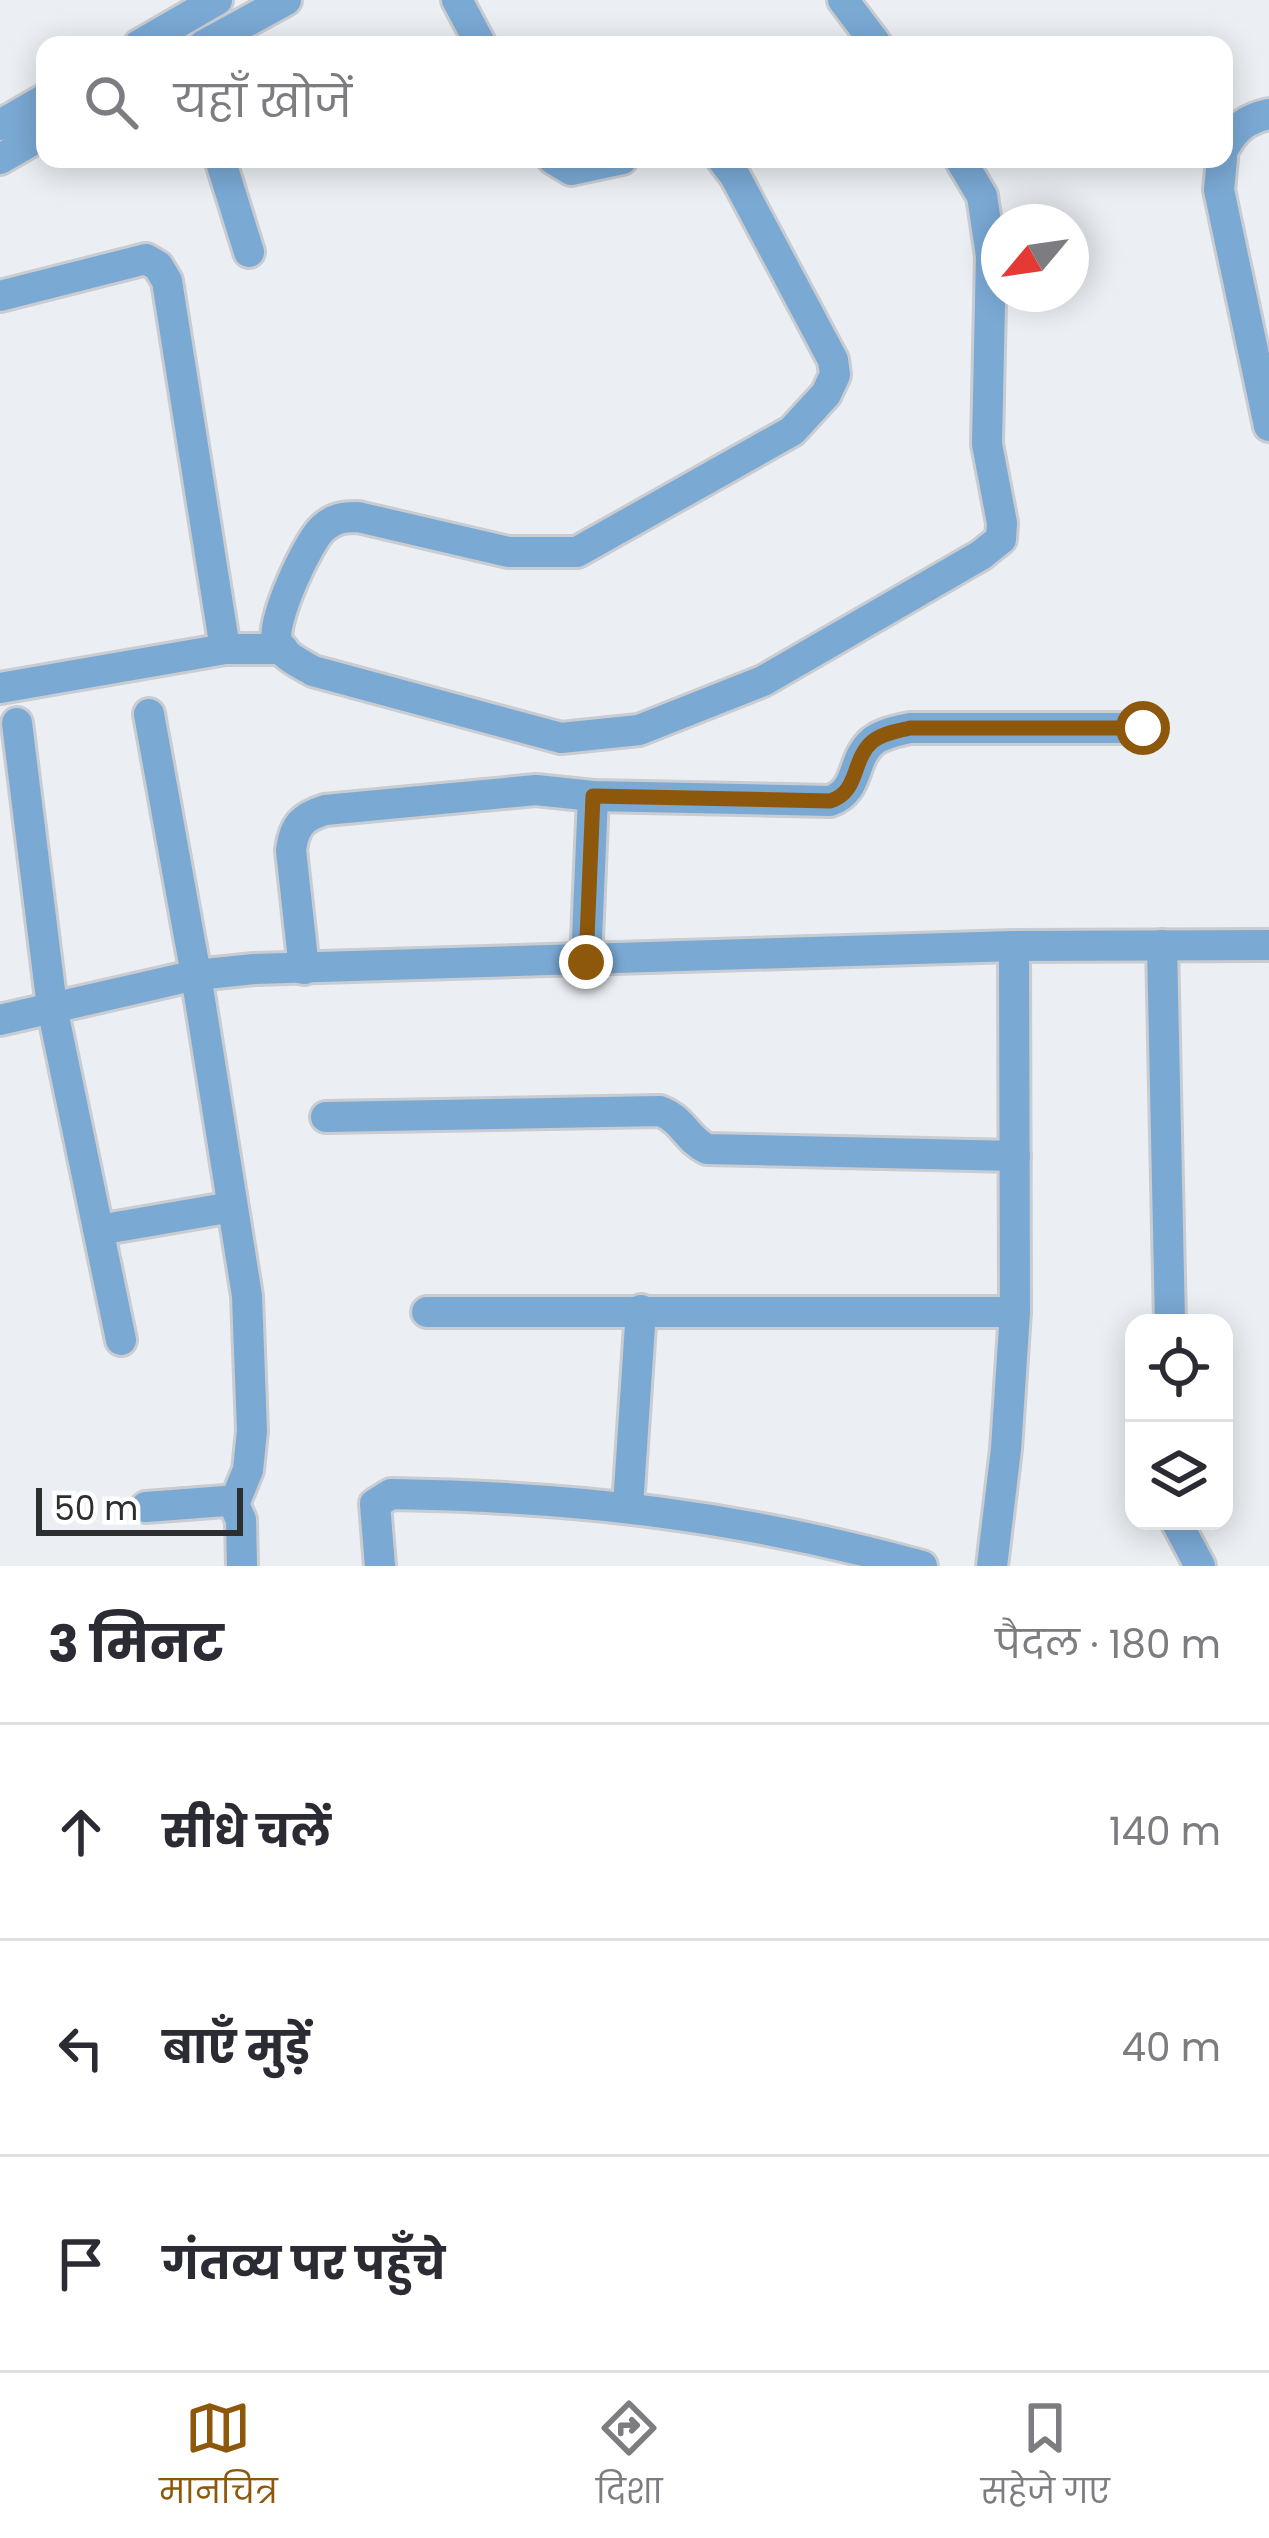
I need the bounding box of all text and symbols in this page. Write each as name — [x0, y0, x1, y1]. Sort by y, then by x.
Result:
search box — [36, 36, 1233, 168]
icon: search — [78, 69, 144, 135]
text: यहाँ खोजें — [174, 70, 352, 133]
north arrow — [981, 204, 1089, 312]
route start — [1116, 701, 1170, 755]
route end — [559, 935, 613, 989]
map controls — [1125, 1314, 1233, 1530]
button: locate — [1125, 1314, 1233, 1422]
button: layers — [1125, 1422, 1233, 1530]
scale bar — [36, 1482, 243, 1535]
text: 50 m — [54, 1485, 138, 1532]
text: 3 मिनट — [48, 1608, 224, 1680]
text: पैदल · 180 m — [995, 1617, 1221, 1672]
icon: ahead — [48, 1799, 114, 1865]
text: सीधे चलें — [162, 1800, 331, 1863]
text: 140 m — [1109, 1804, 1221, 1859]
icon: left — [48, 2015, 114, 2081]
text: बाएँ मुड़ें — [162, 2016, 310, 2079]
text: 40 m — [1121, 2020, 1221, 2075]
icon: arrive — [48, 2231, 114, 2297]
text: गंतव्य पर पहुँचे — [162, 2232, 446, 2295]
tab: मानचित्र — [159, 2395, 278, 2517]
tab: दिशा — [596, 2395, 662, 2517]
tab: सहेजे गए — [981, 2395, 1110, 2517]

